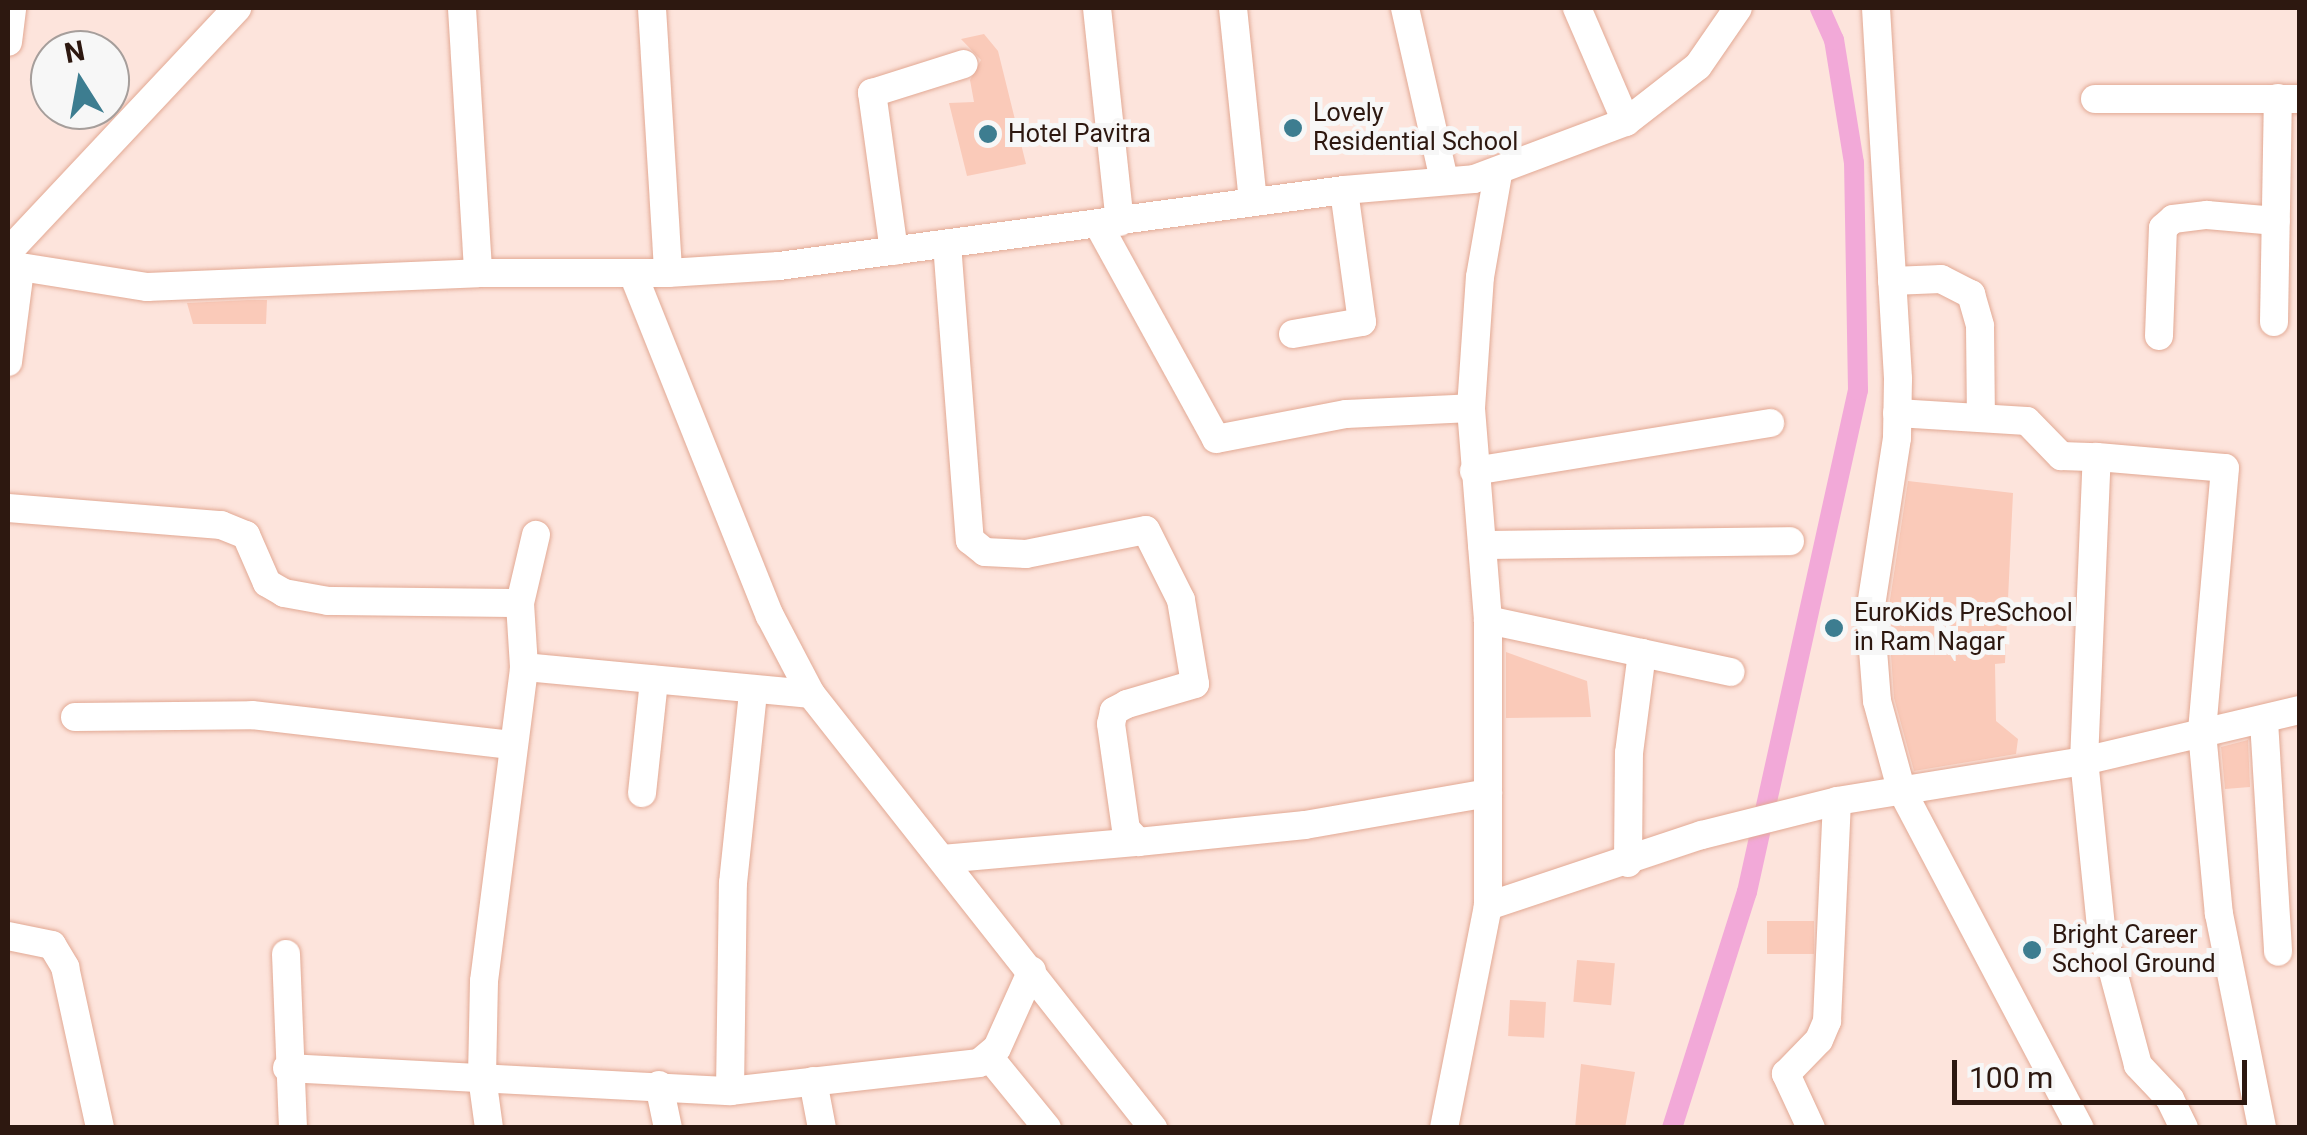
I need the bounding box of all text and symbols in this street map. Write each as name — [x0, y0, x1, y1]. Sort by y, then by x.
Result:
north arrow — [30, 30, 130, 130]
text: N — [62, 34, 87, 70]
place label: Lovely Residential School — [1313, 99, 1518, 158]
marker: Lovely Residential School — [1282, 117, 1304, 139]
place label: Hotel Pavitra — [1008, 119, 1151, 149]
marker: Hotel Pavitra — [977, 123, 999, 145]
place label: EuroKids PreSchool in Ram Nagar — [1854, 599, 2073, 658]
marker: EuroKids PreSchool in Ram Nagar — [1823, 617, 1845, 639]
place label: Bright Career School Ground — [2052, 921, 2216, 980]
marker: Bright Career School Ground — [2021, 939, 2043, 961]
scale bar — [1957, 1040, 2252, 1102]
text: 100 m — [1969, 1060, 2053, 1095]

